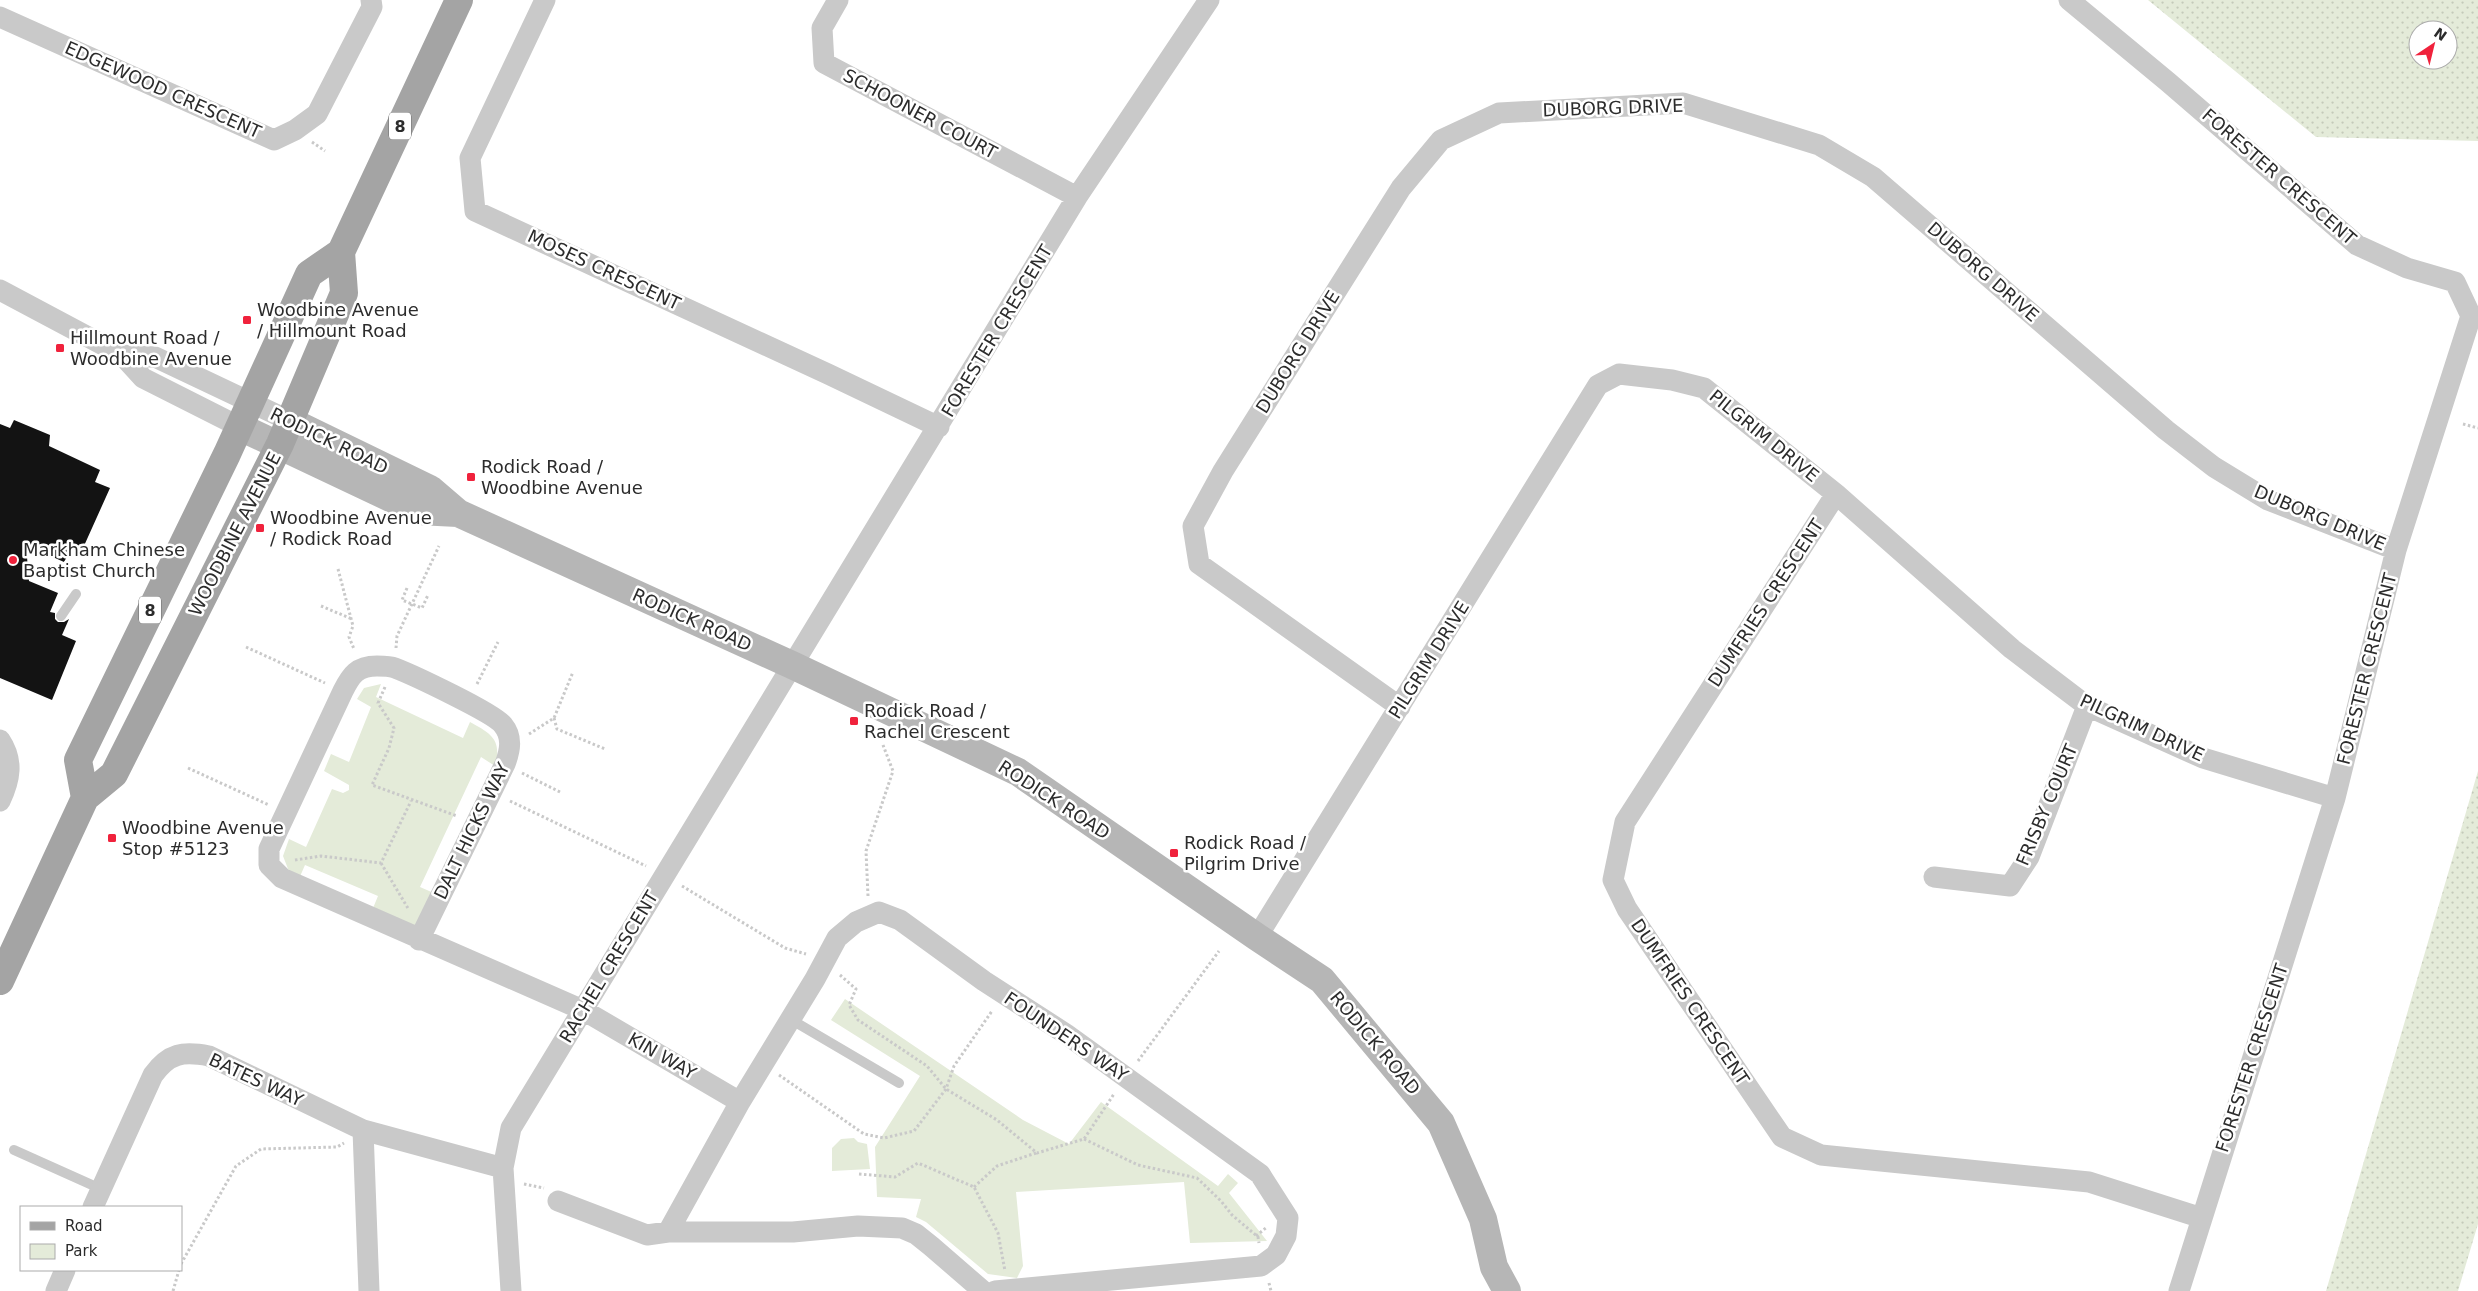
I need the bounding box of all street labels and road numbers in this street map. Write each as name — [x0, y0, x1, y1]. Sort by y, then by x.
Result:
street label: EDGEWOOD CRESCENT — [62, 37, 265, 143]
street label: SCHOONER COURT — [840, 64, 1002, 163]
street label: DUBORG DRIVE — [1542, 95, 1684, 120]
street label: FORESTER CRESCENT — [2198, 104, 2361, 250]
road number: 8 — [389, 112, 411, 140]
street label: DUBORG DRIVE — [1923, 218, 2043, 326]
street label: MOSES CRESCENT — [525, 225, 685, 315]
street label: FORESTER CRESCENT — [937, 240, 1057, 420]
street label: DUBORG DRIVE — [1251, 286, 1344, 417]
street label: PILGRIM DRIVE — [1705, 385, 1823, 486]
street label: RODICK ROAD — [267, 403, 392, 478]
street label: WOODBINE AVENUE — [184, 448, 285, 619]
street label: DUBORG DRIVE — [2251, 480, 2389, 555]
street label: DUMFRIES CRESCENT — [1704, 514, 1828, 690]
street label: FORESTER CRESCENT — [2333, 570, 2401, 767]
street label: RODICK ROAD — [629, 584, 755, 655]
road number: 8 — [139, 596, 161, 624]
street label: PILGRIM DRIVE — [1384, 597, 1473, 722]
street label: PILGRIM DRIVE — [2077, 690, 2208, 766]
street label: FRISBY COURT — [2012, 740, 2082, 869]
street label: RODICK ROAD — [995, 756, 1114, 843]
street label: DALT HICKS WAY — [429, 758, 514, 902]
street label: RACHEL CRESCENT — [555, 886, 663, 1046]
street label: DUMFRIES CRESCENT — [1627, 915, 1754, 1089]
street label: FORESTER CRESCENT — [2211, 960, 2292, 1155]
street label: FOUNDERS WAY — [1000, 987, 1133, 1086]
street label: RODICK ROAD — [1326, 987, 1425, 1099]
street label: KIN WAY — [625, 1028, 701, 1084]
street label: BATES WAY — [206, 1049, 308, 1111]

